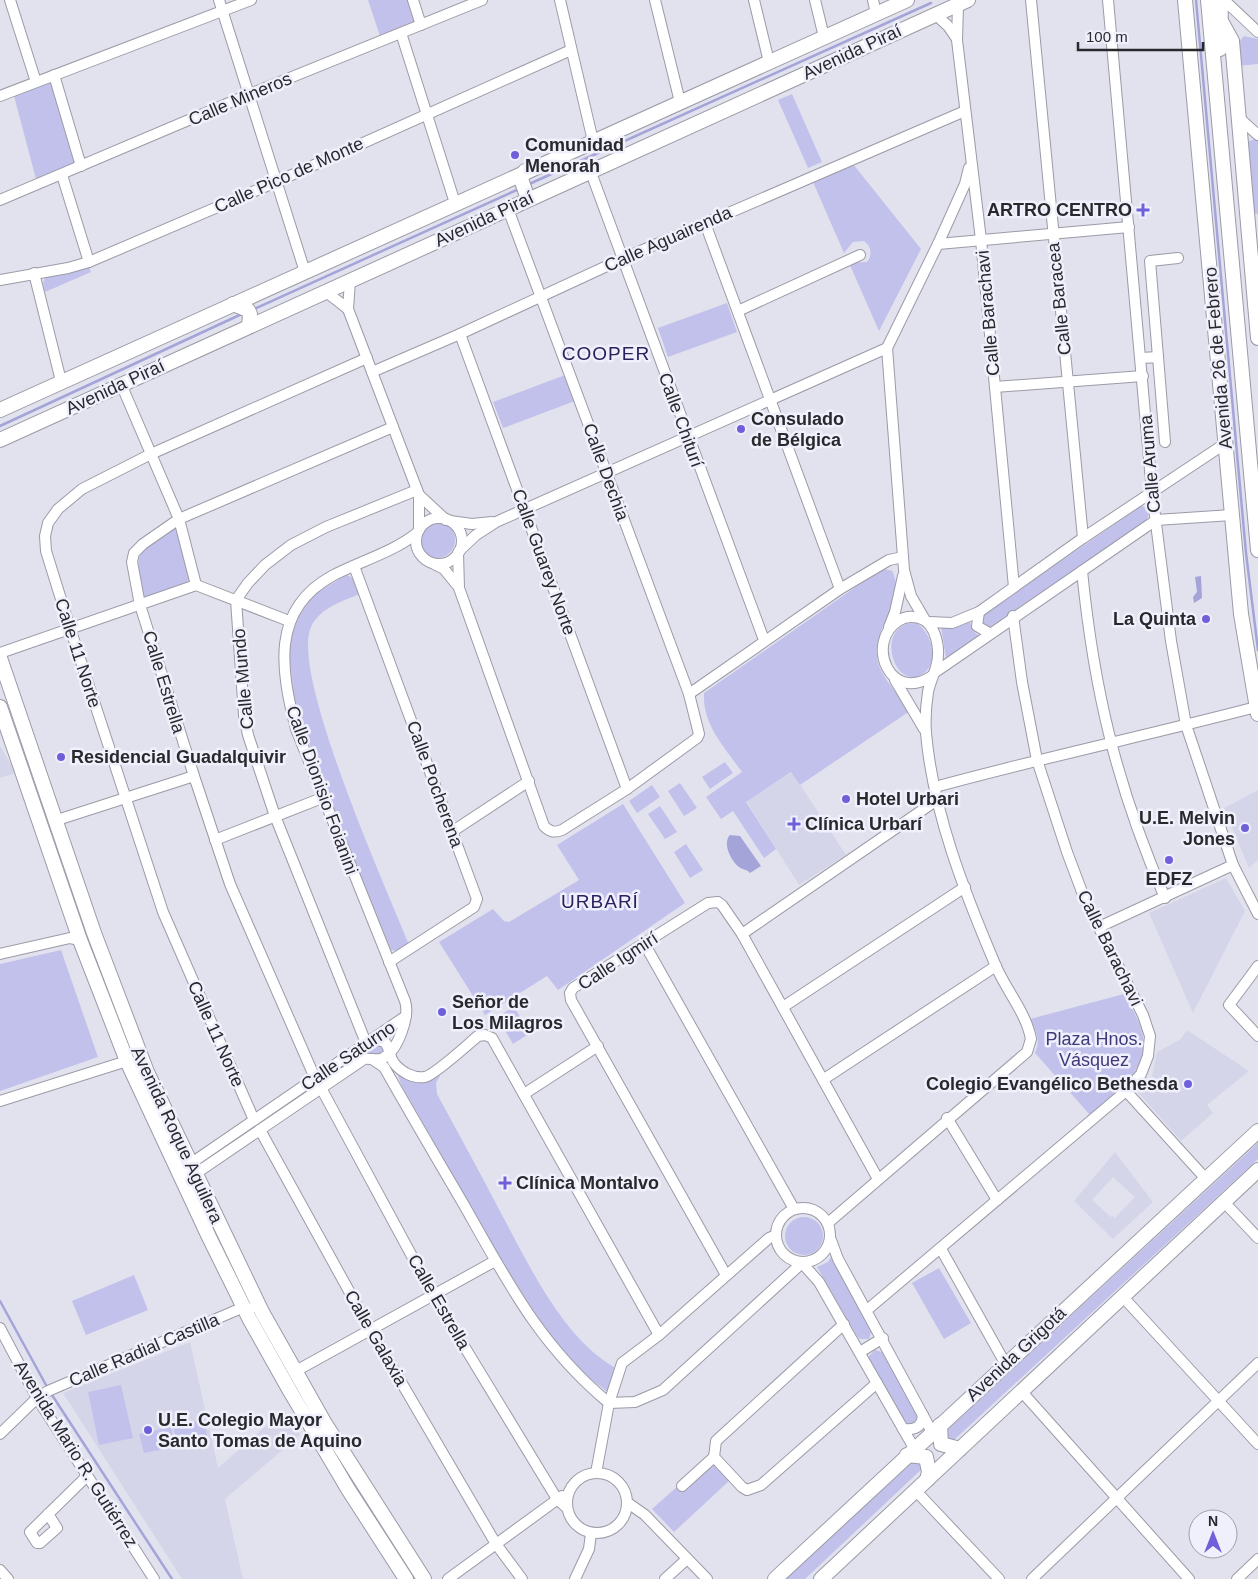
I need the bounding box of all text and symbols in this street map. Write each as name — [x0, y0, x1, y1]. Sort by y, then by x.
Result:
street label: Avenida Piraí — [799, 20, 905, 84]
scale bar — [1078, 20, 1203, 52]
text: 100 m — [1086, 28, 1128, 45]
street label: Calle Mineros — [185, 68, 295, 130]
street label: Calle Pico de Monte — [211, 133, 367, 217]
place label: Comunidad Menorah — [525, 135, 624, 176]
marker: Comunidad Menorah — [509, 149, 521, 161]
street label: Avenida Piraí — [431, 187, 537, 251]
place label: ARTRO CENTRO — [987, 200, 1132, 220]
street label: Calle Aguairenda — [601, 202, 736, 276]
marker: ARTRO CENTRO — [1136, 203, 1150, 217]
street label: Calle Baracea — [1043, 241, 1075, 356]
street label: Calle Barachavi — [973, 249, 1003, 377]
street label: Avenida 26 de Febrero — [1200, 266, 1236, 450]
district label: COOPER — [562, 343, 650, 364]
street label: Avenida Piraí — [62, 355, 168, 419]
street label: Calle Chiturí — [655, 370, 707, 470]
place label: Consulado de Bélgica — [751, 409, 844, 450]
street label: Calle Aruma — [1136, 413, 1164, 514]
street label: Calle Dechia — [579, 421, 633, 524]
marker: Consulado de Bélgica — [735, 423, 747, 435]
street label: Calle Guarey Norte — [508, 486, 580, 638]
street label: Calle 11 Norte — [51, 596, 105, 710]
place label: La Quinta — [1113, 609, 1197, 629]
marker: La Quinta — [1200, 613, 1212, 625]
street label: Calle Estrella — [139, 628, 189, 737]
street label: Calle Mundo — [229, 628, 257, 730]
street label: Calle Dionisio Foianini — [282, 703, 362, 877]
street label: Calle Pocherena — [403, 718, 467, 851]
place label: Residencial Guadalquivir — [71, 747, 286, 767]
marker: Residencial Guadalquivir — [55, 751, 67, 763]
place label: Hotel Urbari — [856, 789, 959, 809]
marker: Hotel Urbari — [840, 793, 852, 805]
place label: U.E. Melvin Jones — [1139, 808, 1235, 849]
place label: Clínica Urbarí — [805, 814, 923, 834]
marker: Clínica Urbarí — [787, 817, 801, 831]
marker: U.E. Melvin Jones — [1239, 822, 1251, 834]
marker: EDFZ — [1163, 854, 1175, 866]
place label: EDFZ — [1146, 869, 1193, 889]
street label: Calle Barachavi — [1073, 887, 1147, 1009]
district label: URBARÍ — [561, 891, 639, 912]
street label: Calle Igmirí — [574, 928, 662, 994]
street label: Calle 11 Norte — [184, 978, 248, 1090]
place label: Señor de Los Milagros — [452, 992, 563, 1033]
marker: Señor de Los Milagros — [436, 1006, 448, 1018]
street label: Calle Saturno — [297, 1017, 399, 1095]
park label: Plaza Hnos. Vásquez — [1045, 1029, 1143, 1070]
street label: Avenida Roque Aguilera — [127, 1043, 227, 1227]
place label: Colegio Evangélico Bethesda — [926, 1074, 1179, 1094]
marker: Colegio Evangélico Bethesda — [1182, 1078, 1194, 1090]
place label: Clínica Montalvo — [516, 1173, 659, 1193]
marker: Clínica Montalvo — [498, 1176, 512, 1190]
street label: Calle Estrella — [404, 1251, 475, 1354]
street label: Calle Galaxia — [341, 1287, 412, 1390]
street label: Avenida Grigotá — [962, 1302, 1071, 1405]
street label: Calle Radial Castilla — [66, 1309, 223, 1391]
street label: Avenida Mario R. Gutiérrez — [10, 1357, 142, 1551]
place label: U.E. Colegio Mayor Santo Tomas de Aquino — [158, 1410, 362, 1451]
marker: U.E. Colegio Mayor Santo Tomas de Aquino — [142, 1424, 154, 1436]
north arrow — [1188, 1509, 1238, 1559]
text: N — [1208, 1513, 1218, 1529]

